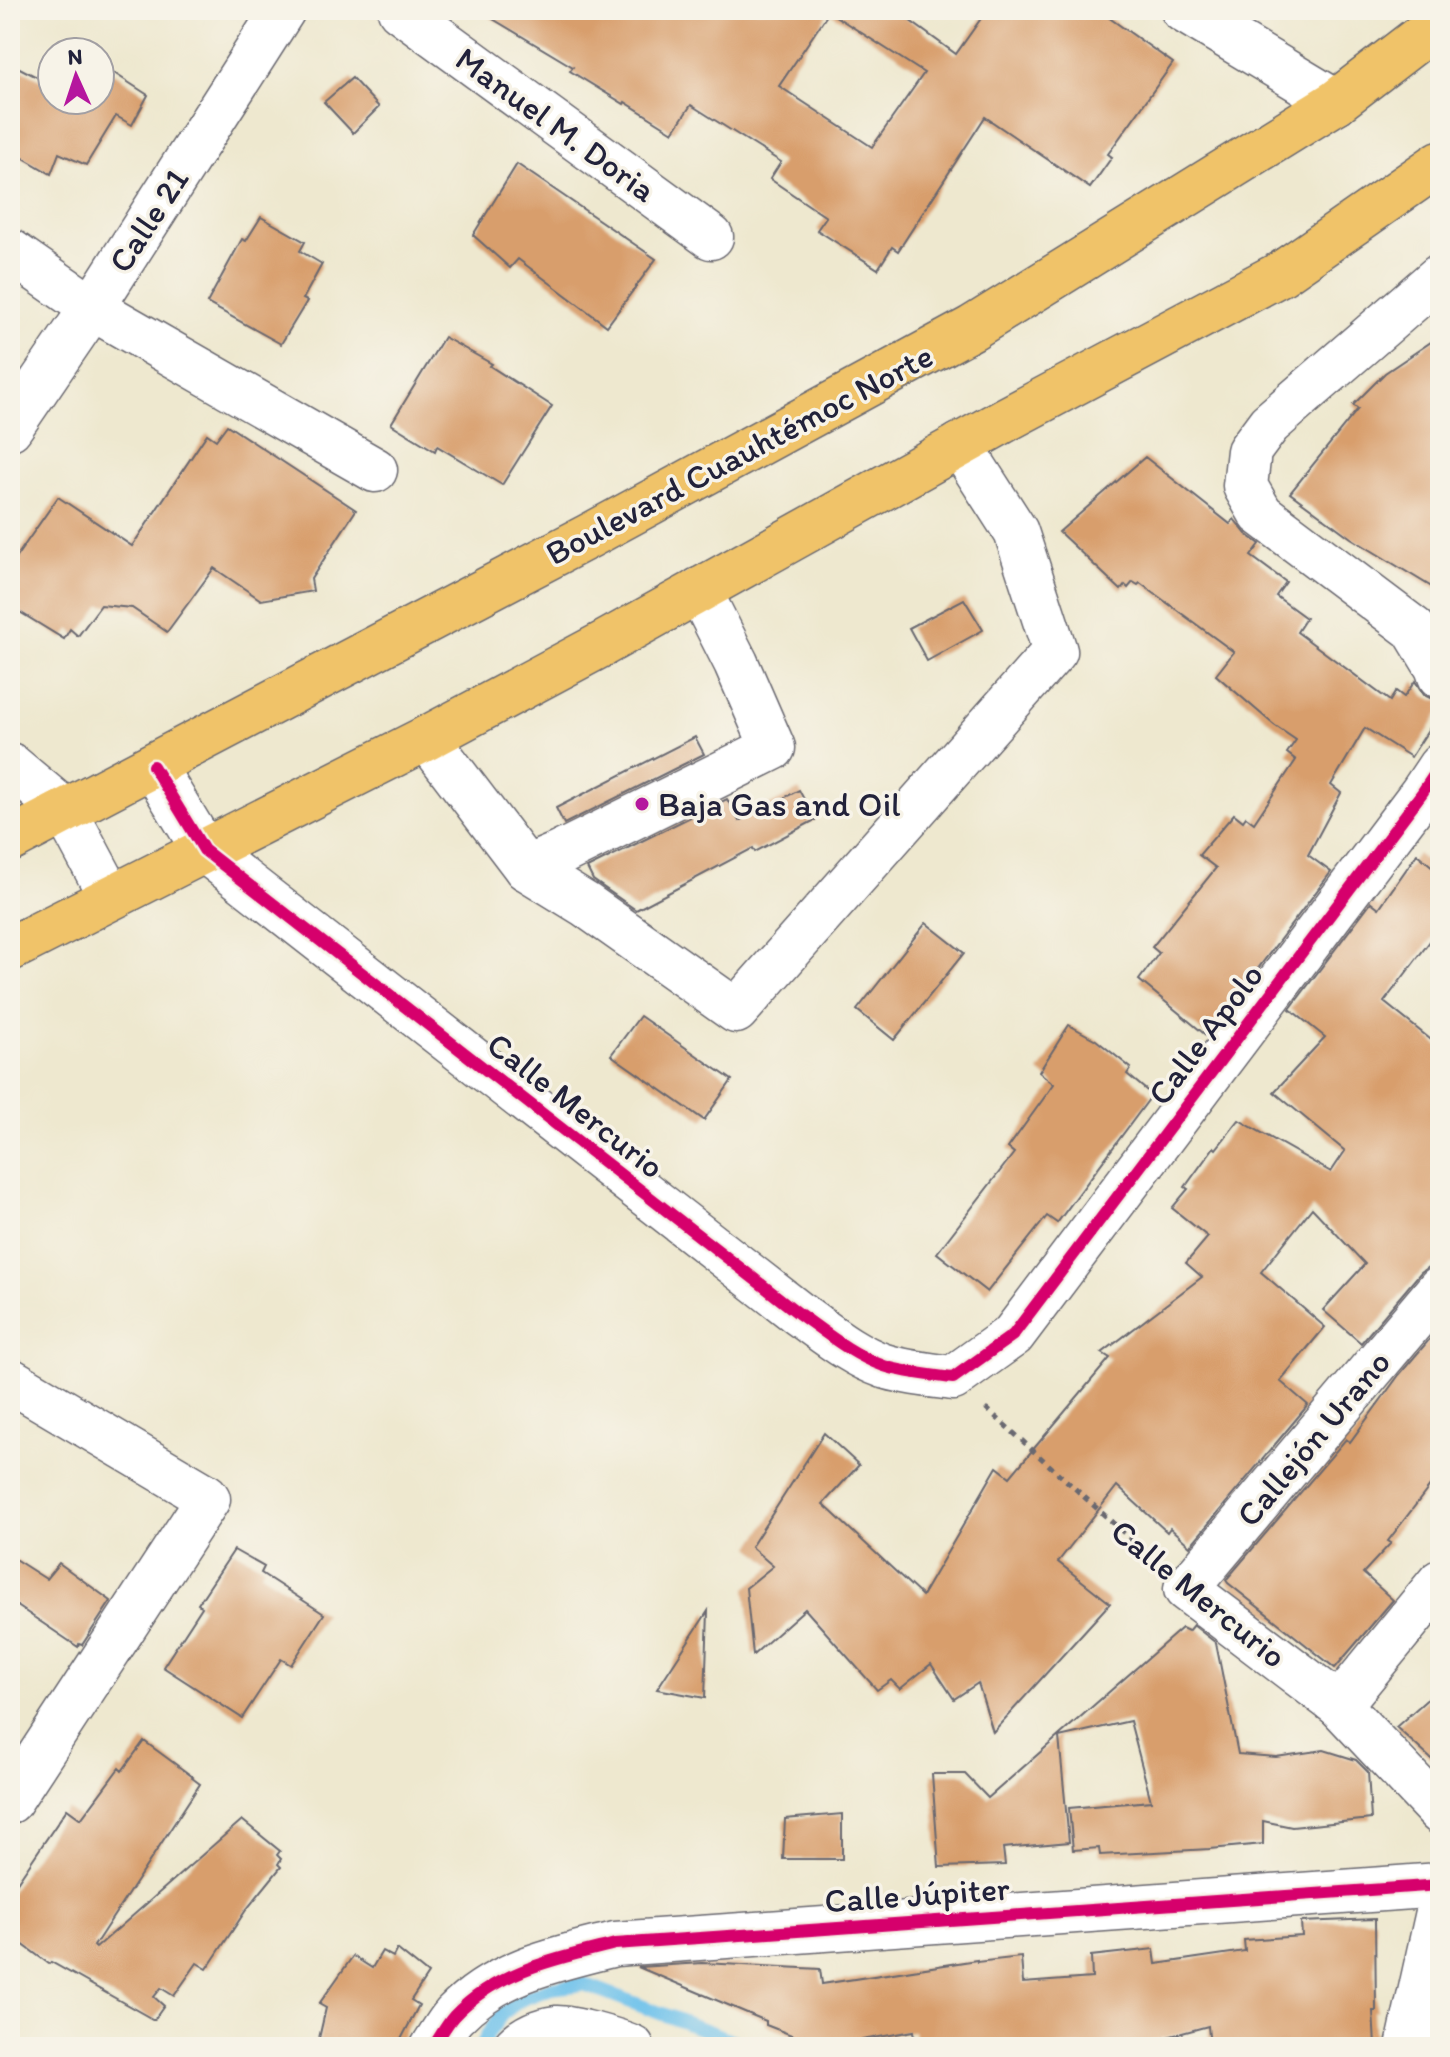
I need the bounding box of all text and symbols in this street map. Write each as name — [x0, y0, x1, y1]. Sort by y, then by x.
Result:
north arrow — [36, 36, 116, 116]
street label: Manuel M. Doria — [448, 38, 664, 211]
text: N — [67, 43, 83, 70]
street label: Calle 21 — [100, 160, 197, 280]
street label: Boulevard Cuauhtémoc Norte — [539, 335, 940, 574]
place label: Baja Gas and Oil — [658, 784, 901, 825]
marker: Baja Gas and Oil — [633, 795, 651, 813]
street label: Calle Apolo — [1139, 955, 1272, 1113]
street label: Calle Mercurio — [479, 1024, 672, 1187]
street label: Callejón Urano — [1228, 1342, 1399, 1535]
street label: Calle Mercurio — [1103, 1510, 1295, 1677]
street label: Calle Júpiter — [823, 1868, 1011, 1921]

